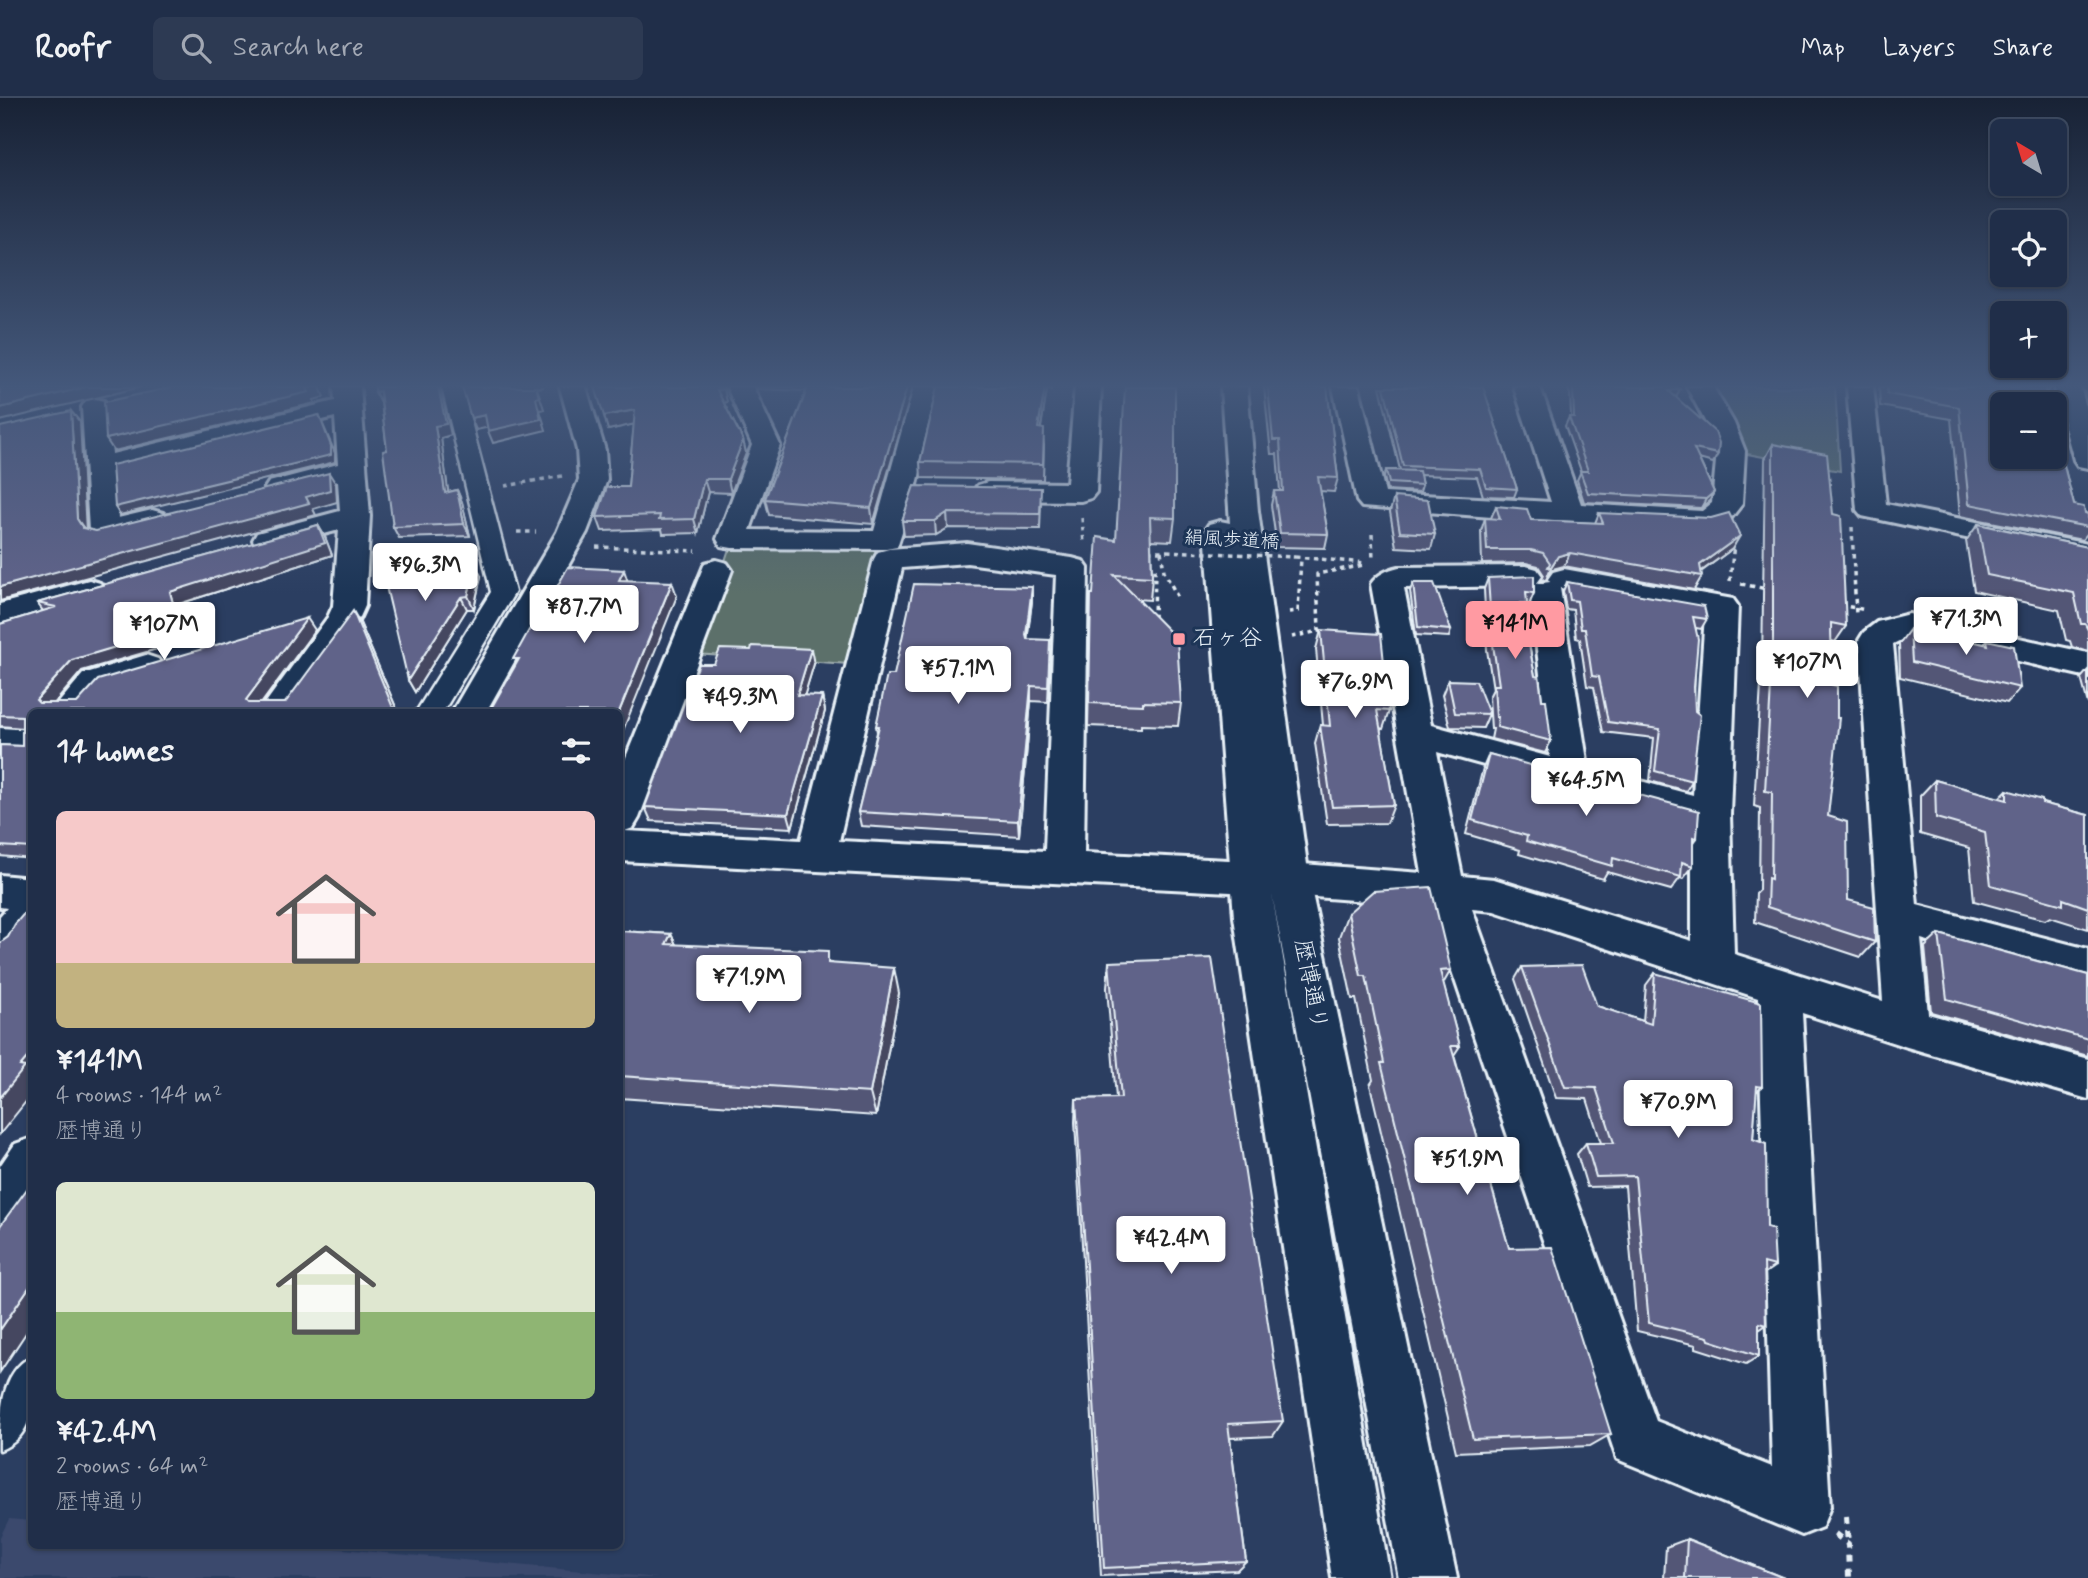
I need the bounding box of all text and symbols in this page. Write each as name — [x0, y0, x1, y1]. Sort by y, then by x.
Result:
search box — [153, 17, 643, 80]
text: Roofr — [35, 26, 111, 70]
icon: search — [177, 29, 215, 67]
text: Search here — [233, 31, 364, 65]
text: Map — [1801, 33, 1845, 64]
text: Layers — [1883, 33, 1955, 64]
text: Share — [1993, 33, 2053, 64]
north arrow — [1990, 119, 2067, 196]
map controls — [1990, 119, 2067, 469]
button: locate — [1990, 210, 2067, 287]
button: + — [1990, 301, 2067, 378]
button: − — [1990, 392, 2067, 469]
street label: 絹風歩道橋 — [1184, 525, 1280, 555]
pin: ¥96.3M — [368, 544, 482, 603]
text: ¥96.3M — [389, 551, 461, 581]
pin: ¥87.7M — [527, 586, 641, 645]
text: ¥87.7M — [546, 593, 622, 623]
pin: ¥71.3M — [1909, 598, 2023, 657]
pin: ¥107M — [115, 602, 213, 662]
pin: ¥141M — [1466, 602, 1564, 661]
text: ¥71.3M — [1930, 605, 2002, 635]
text: ¥141M — [1482, 609, 1548, 639]
text: ¥107M — [129, 610, 199, 640]
place label: 石ヶ谷 — [1193, 624, 1262, 654]
marker: 石ヶ谷 — [1171, 631, 1187, 647]
pin: ¥107M — [1758, 640, 1856, 700]
pin: ¥57.1M — [901, 646, 1015, 706]
text: ¥107M — [1772, 648, 1842, 678]
text: ¥57.1M — [921, 654, 995, 684]
pin: ¥76.9M — [1298, 660, 1412, 720]
text: ¥76.9M — [1317, 668, 1393, 698]
pin: ¥49.3M — [683, 676, 797, 735]
text: ¥49.3M — [702, 683, 778, 713]
text: 14 homes — [56, 732, 174, 771]
icon: filters — [557, 732, 595, 770]
pin: ¥64.5M — [1529, 758, 1643, 818]
text: ¥64.5M — [1547, 766, 1625, 796]
icon: home — [263, 856, 389, 982]
street label: 歴博通り — [1286, 937, 1334, 1033]
pin: ¥71.9M — [692, 956, 806, 1015]
text: ¥71.9M — [712, 963, 786, 993]
text: ¥141M — [56, 1042, 143, 1081]
pin: ¥70.9M — [1621, 1080, 1735, 1140]
text: 4 rooms · 144 m² — [56, 1081, 223, 1111]
text: ¥70.9M — [1640, 1088, 1716, 1118]
text: 歴博通り — [56, 1117, 148, 1147]
pin: ¥51.9M — [1410, 1138, 1524, 1197]
text: ¥51.9M — [1430, 1145, 1504, 1175]
pin: ¥42.4M — [1114, 1216, 1228, 1276]
text: ¥42.4M — [1132, 1224, 1210, 1254]
icon: home — [263, 1227, 389, 1353]
text: ¥42.4M — [56, 1413, 157, 1452]
text: 2 rooms · 64 m² — [56, 1452, 208, 1482]
text: 歴博通り — [56, 1488, 148, 1518]

